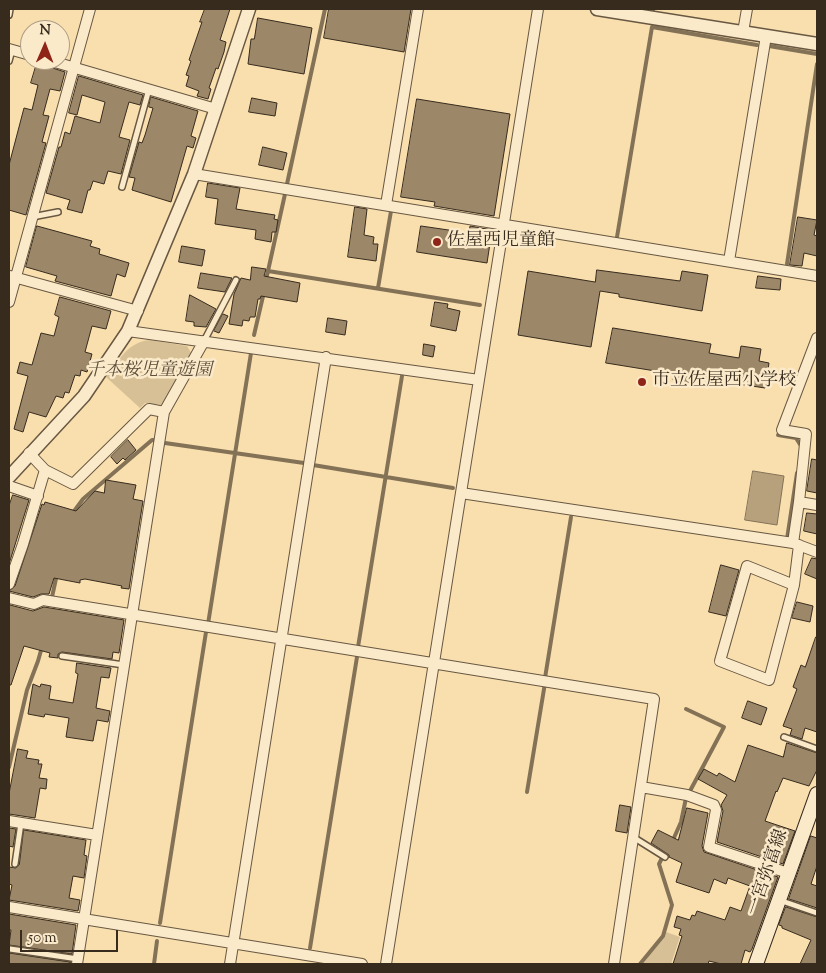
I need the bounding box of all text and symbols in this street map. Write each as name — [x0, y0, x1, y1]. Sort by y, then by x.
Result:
north arrow — [20, 20, 70, 70]
text: N — [39, 21, 51, 41]
place label: 佐屋西児童館 — [447, 231, 555, 253]
marker: 佐屋西児童館 — [431, 236, 443, 248]
park label: 千本桜児童遊園 — [86, 361, 212, 383]
place label: 市立佐屋西小学校 — [652, 371, 796, 393]
marker: 市立佐屋西小学校 — [636, 376, 648, 388]
street label: 一宮弥富線 — [744, 827, 794, 919]
scale bar — [22, 920, 120, 952]
text: 50 m — [28, 928, 57, 949]

